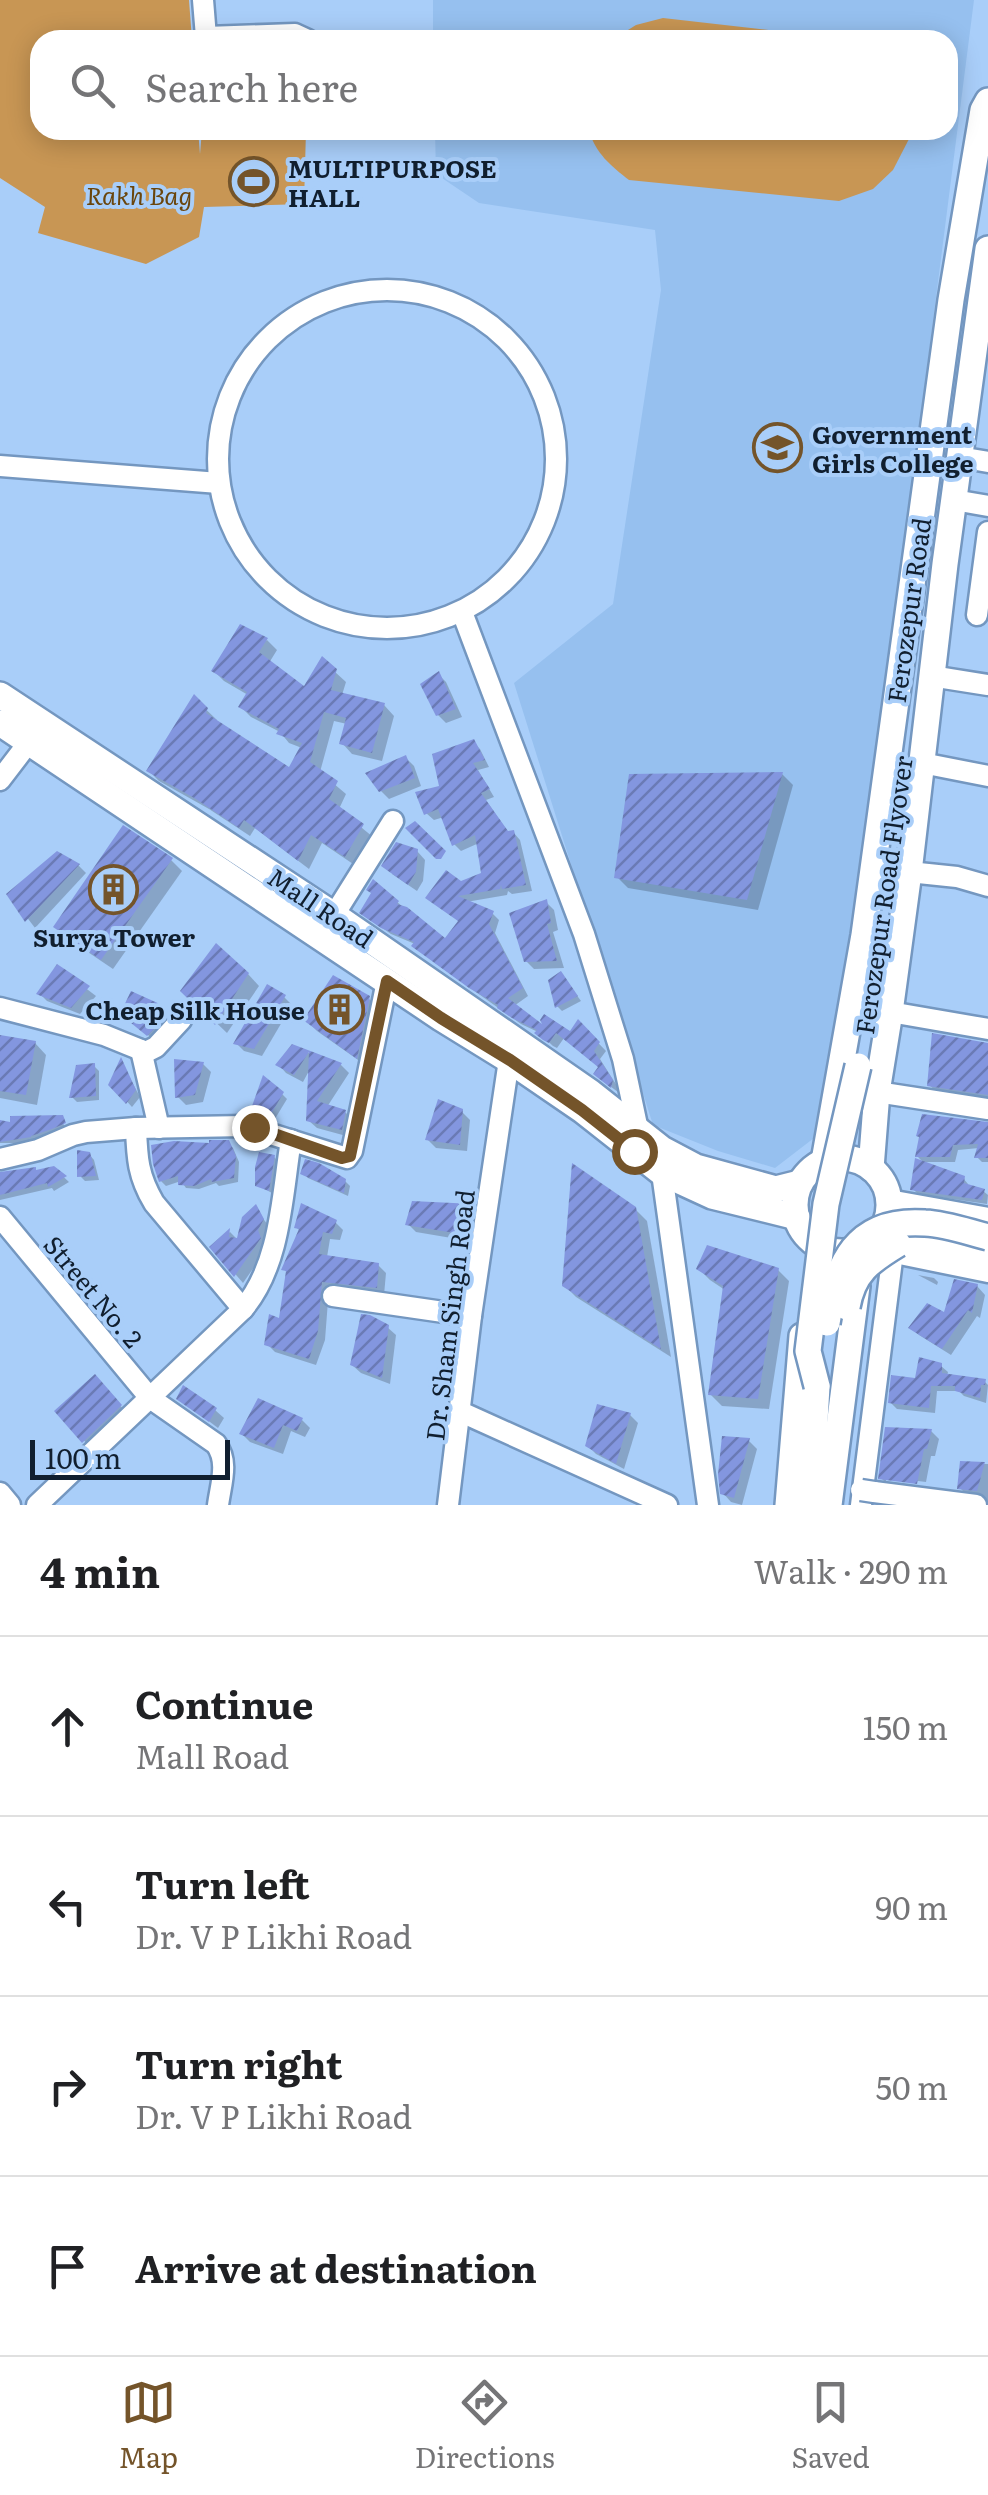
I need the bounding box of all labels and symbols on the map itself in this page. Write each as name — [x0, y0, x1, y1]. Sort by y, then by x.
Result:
place label: MULTIPURPOSE HALL — [288, 149, 497, 215]
sports icon: MULTIPURPOSE HALL — [227, 155, 279, 207]
park label: Rakh Bag — [86, 176, 192, 213]
place label: Government Girls College — [812, 415, 974, 481]
school or university icon: Government Girls College — [751, 421, 803, 473]
street label: Ferozepur Road — [877, 515, 939, 705]
street label: Ferozepur Road Flyover — [845, 753, 921, 1037]
street label: Mall Road — [261, 858, 381, 956]
building icon: Surya Tower — [88, 864, 140, 916]
place label: Surya Tower — [33, 918, 195, 955]
building icon: Cheap Silk House — [314, 983, 366, 1035]
place label: Cheap Silk House — [85, 991, 305, 1028]
route end — [232, 1105, 278, 1151]
route start — [612, 1129, 658, 1175]
street label: Dr. Sham Singh Road — [415, 1187, 483, 1443]
street label: Street No. 2 — [36, 1227, 152, 1355]
scale bar — [30, 1435, 230, 1480]

